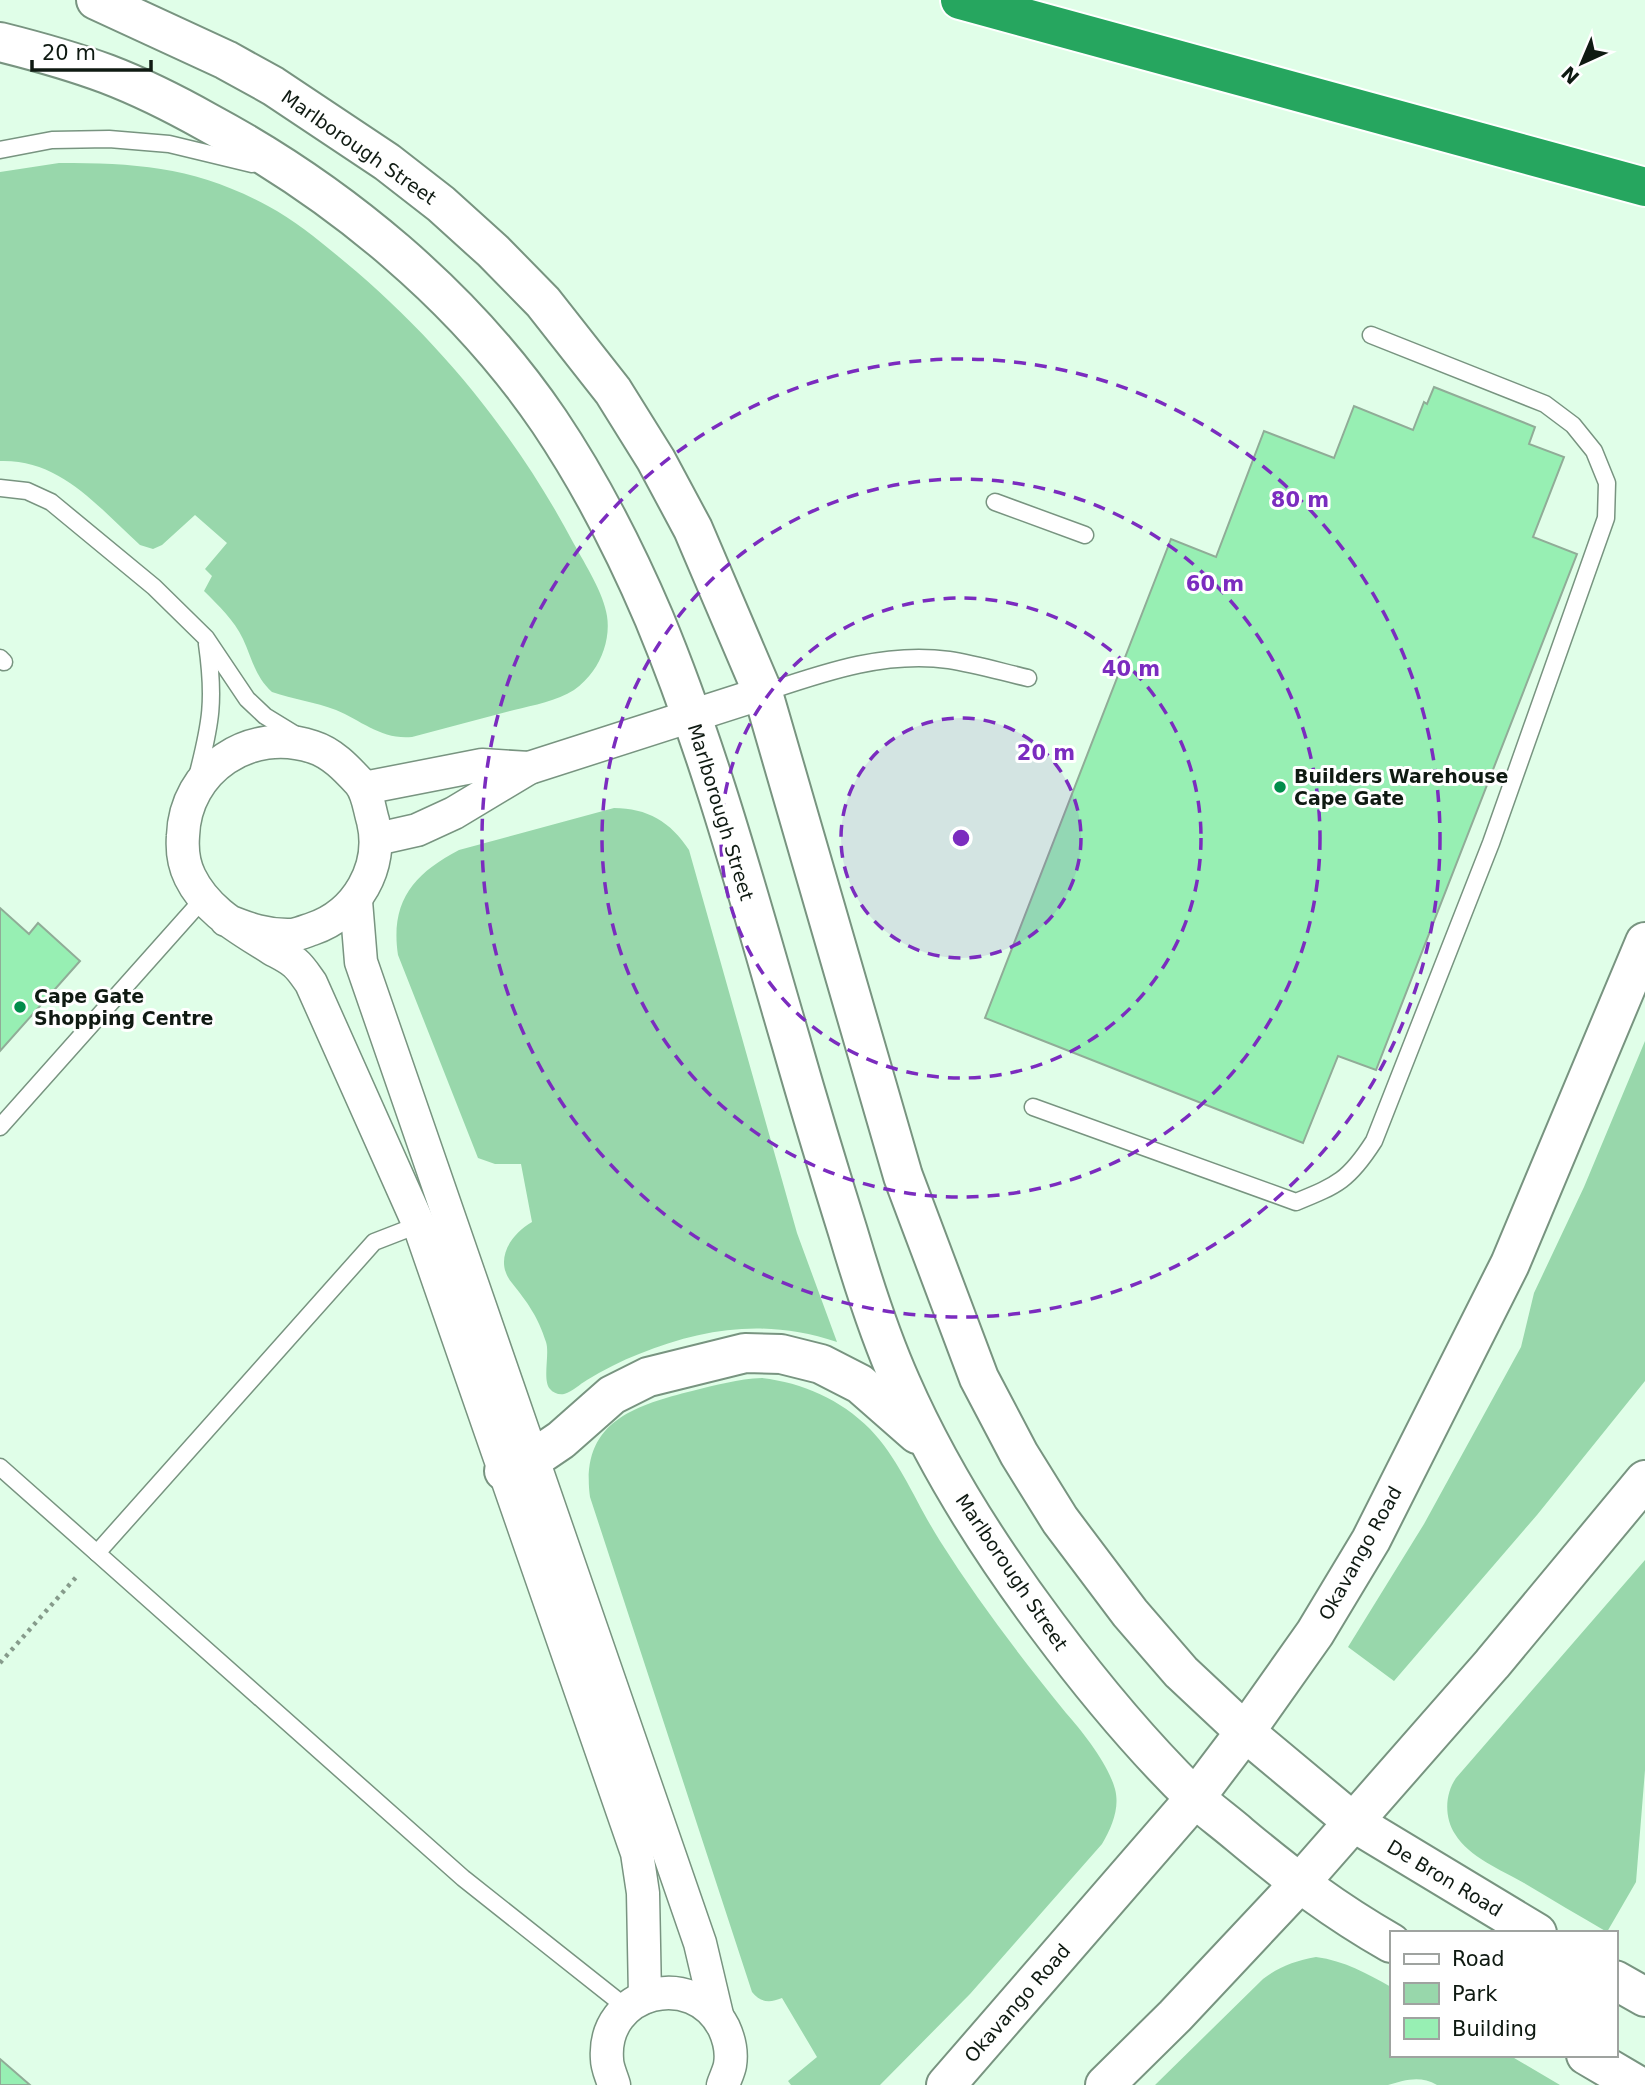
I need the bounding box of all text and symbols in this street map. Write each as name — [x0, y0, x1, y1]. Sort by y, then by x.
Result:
scale bar — [32, 28, 150, 72]
north arrow — [1547, 28, 1617, 98]
text: 20 m — [42, 41, 96, 65]
text: N — [1557, 62, 1584, 89]
street label: Marlborough Street — [277, 85, 441, 209]
text: 80 m — [1271, 488, 1329, 512]
text: 60 m — [1186, 572, 1244, 596]
text: 40 m — [1102, 657, 1160, 681]
street label: Marlborough Street — [684, 721, 758, 903]
text: 20 m — [1017, 741, 1075, 765]
place label: Builders Warehouse Cape Gate — [1294, 765, 1508, 809]
marker: Builders Warehouse Cape Gate — [1272, 779, 1288, 795]
centre of rings — [949, 826, 973, 850]
place label: Cape Gate Shopping Centre — [34, 985, 213, 1029]
marker: Cape Gate Shopping Centre — [12, 999, 28, 1015]
street label: Okavango Road — [1314, 1482, 1406, 1624]
street label: Marlborough Street — [952, 1490, 1072, 1654]
street label: De Bron Road — [1384, 1835, 1506, 1921]
legend — [1390, 1931, 1617, 2057]
street label: Okavango Road — [960, 1939, 1074, 2067]
text: Road — [1452, 1947, 1505, 1971]
text: Park — [1452, 1982, 1498, 2006]
text: Building — [1452, 2017, 1537, 2041]

